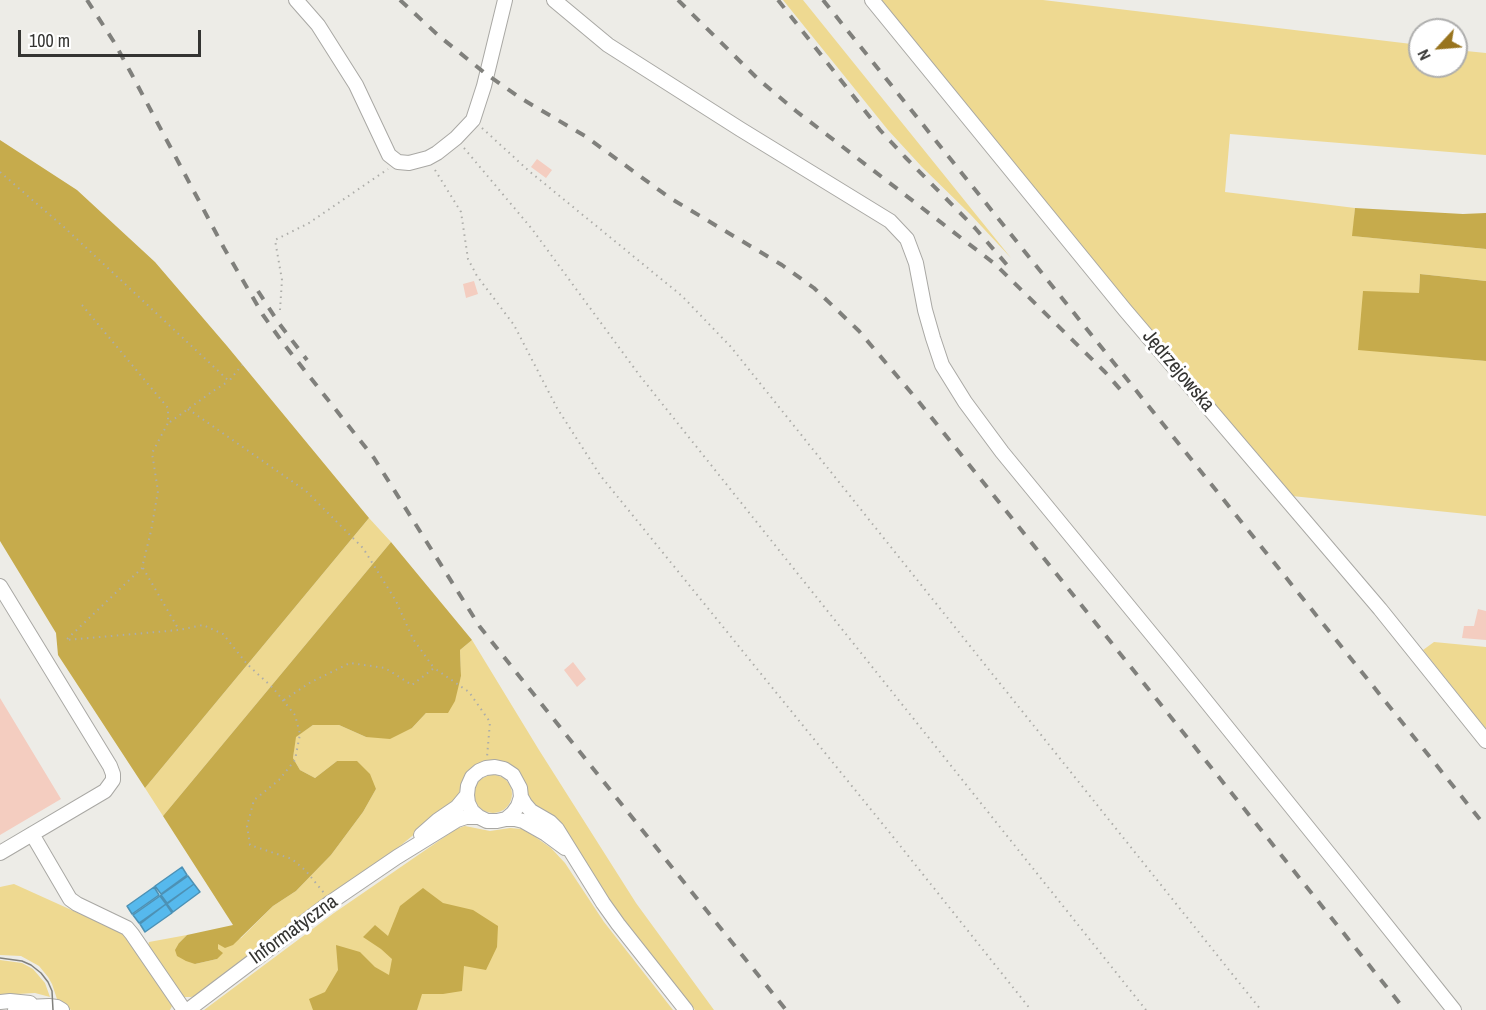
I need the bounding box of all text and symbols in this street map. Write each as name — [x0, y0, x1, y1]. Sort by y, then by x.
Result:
scale bar — [21, 18, 204, 56]
north arrow — [1408, 18, 1468, 78]
text: 100 m — [29, 28, 70, 53]
text: N — [1412, 46, 1436, 64]
street label: Jędrzejowska — [1137, 325, 1219, 417]
street label: Informatyczna — [245, 890, 343, 970]

